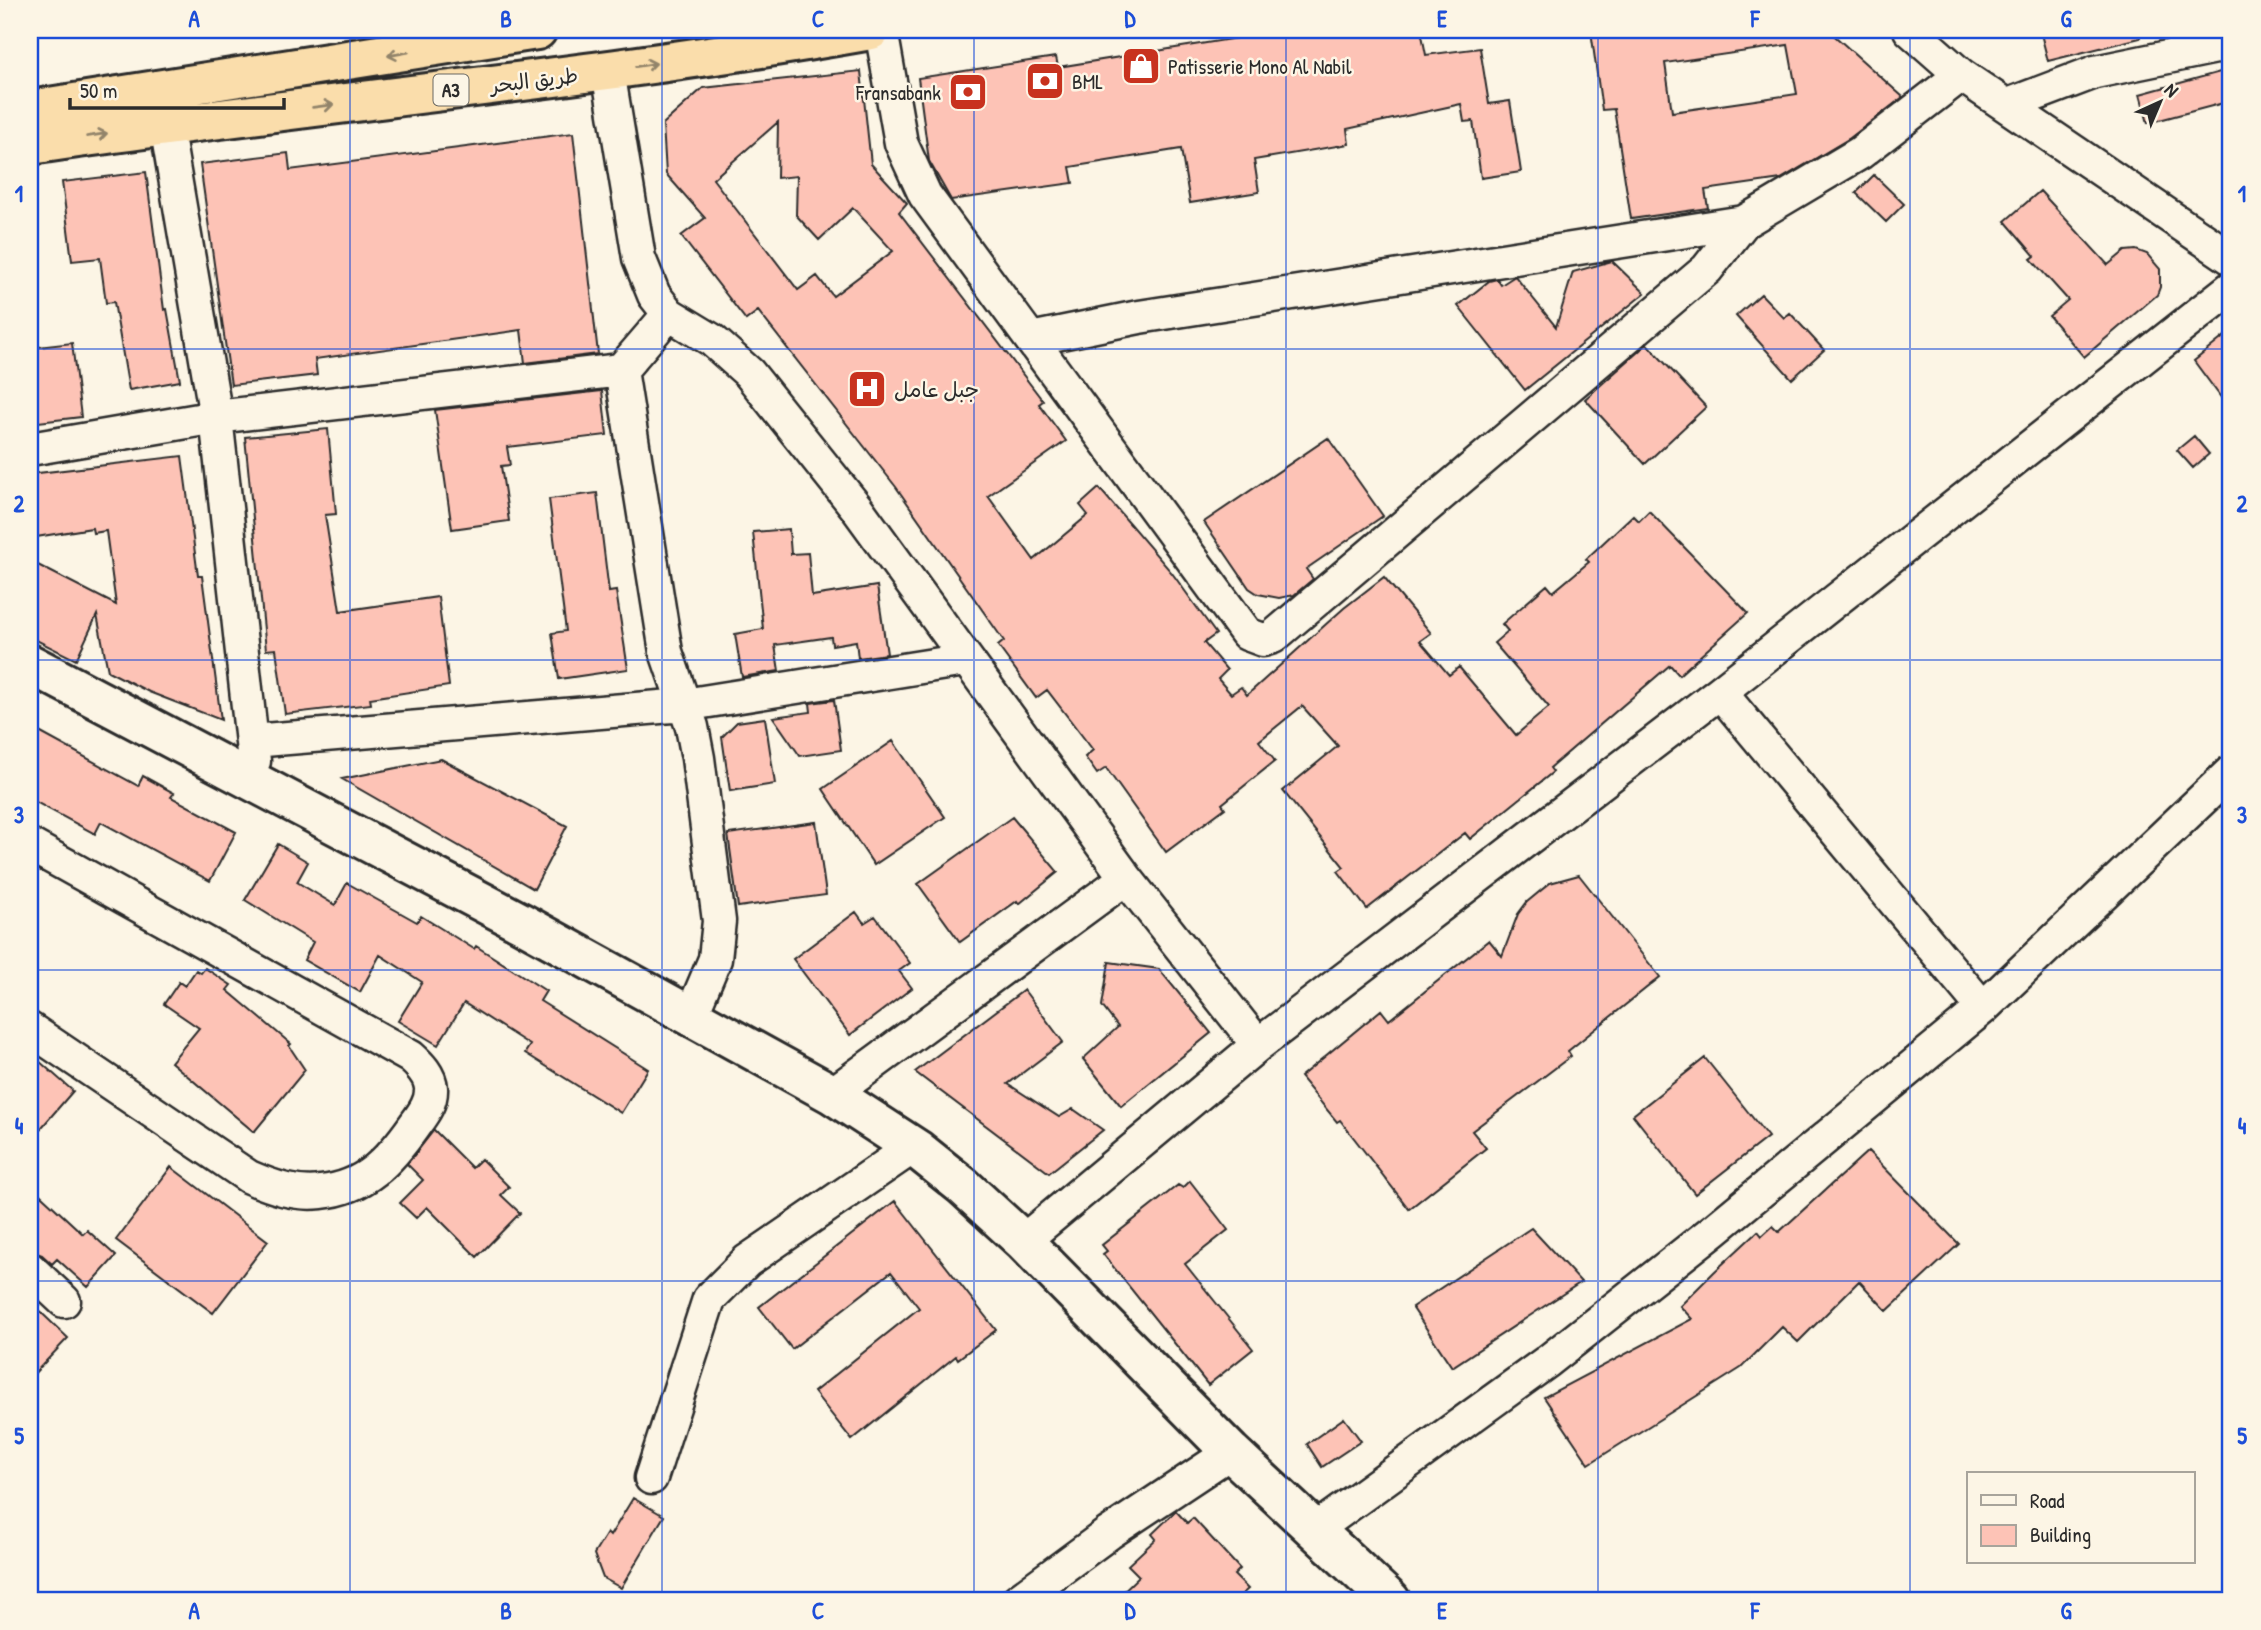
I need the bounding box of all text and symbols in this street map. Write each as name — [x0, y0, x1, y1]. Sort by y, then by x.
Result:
text: A — [188, 3, 200, 34]
text: B — [500, 3, 512, 34]
text: C — [812, 3, 824, 34]
text: D — [1125, 3, 1137, 34]
text: E — [1437, 3, 1448, 34]
text: F — [1750, 3, 1761, 34]
text: G — [2060, 3, 2072, 34]
shop icon: Patisserie Mono Al Nabil — [1120, 45, 1162, 87]
one-way arrow — [387, 48, 409, 61]
place label: Patisserie Mono Al Nabil — [1168, 52, 1352, 81]
one-way arrow — [634, 58, 657, 71]
street label: طريق البحر — [486, 60, 580, 100]
bank icon: BML — [1024, 60, 1066, 102]
scale bar — [70, 66, 284, 110]
north arrow — [2124, 66, 2194, 136]
place label: BML — [1072, 67, 1103, 96]
bank icon: Fransabank — [947, 71, 989, 113]
road number: A3 — [434, 74, 468, 106]
text: 50 m — [80, 76, 117, 105]
text: N — [2159, 77, 2184, 103]
place label: Fransabank — [855, 78, 941, 107]
one-way arrow — [311, 99, 334, 112]
one-way arrow — [85, 128, 108, 141]
text: 1 — [15, 178, 23, 209]
text: 1 — [2238, 178, 2246, 209]
hospital icon: جبل عامل — [846, 368, 888, 410]
place label: جبل عامل — [894, 375, 979, 404]
text: 2 — [14, 488, 25, 519]
text: 2 — [2237, 488, 2248, 519]
text: 3 — [14, 799, 24, 830]
text: 3 — [2237, 799, 2247, 830]
text: 4 — [15, 1110, 24, 1141]
text: 4 — [2238, 1110, 2247, 1141]
text: 5 — [14, 1420, 24, 1451]
text: 5 — [2237, 1420, 2247, 1451]
legend — [1967, 1472, 2194, 1564]
text: Road — [2030, 1486, 2064, 1515]
text: Building — [2030, 1520, 2091, 1549]
text: A — [188, 1595, 200, 1626]
text: B — [500, 1595, 512, 1626]
text: C — [812, 1595, 824, 1626]
text: D — [1125, 1595, 1137, 1626]
text: E — [1437, 1595, 1448, 1626]
text: F — [1750, 1595, 1761, 1626]
text: G — [2060, 1595, 2072, 1626]

